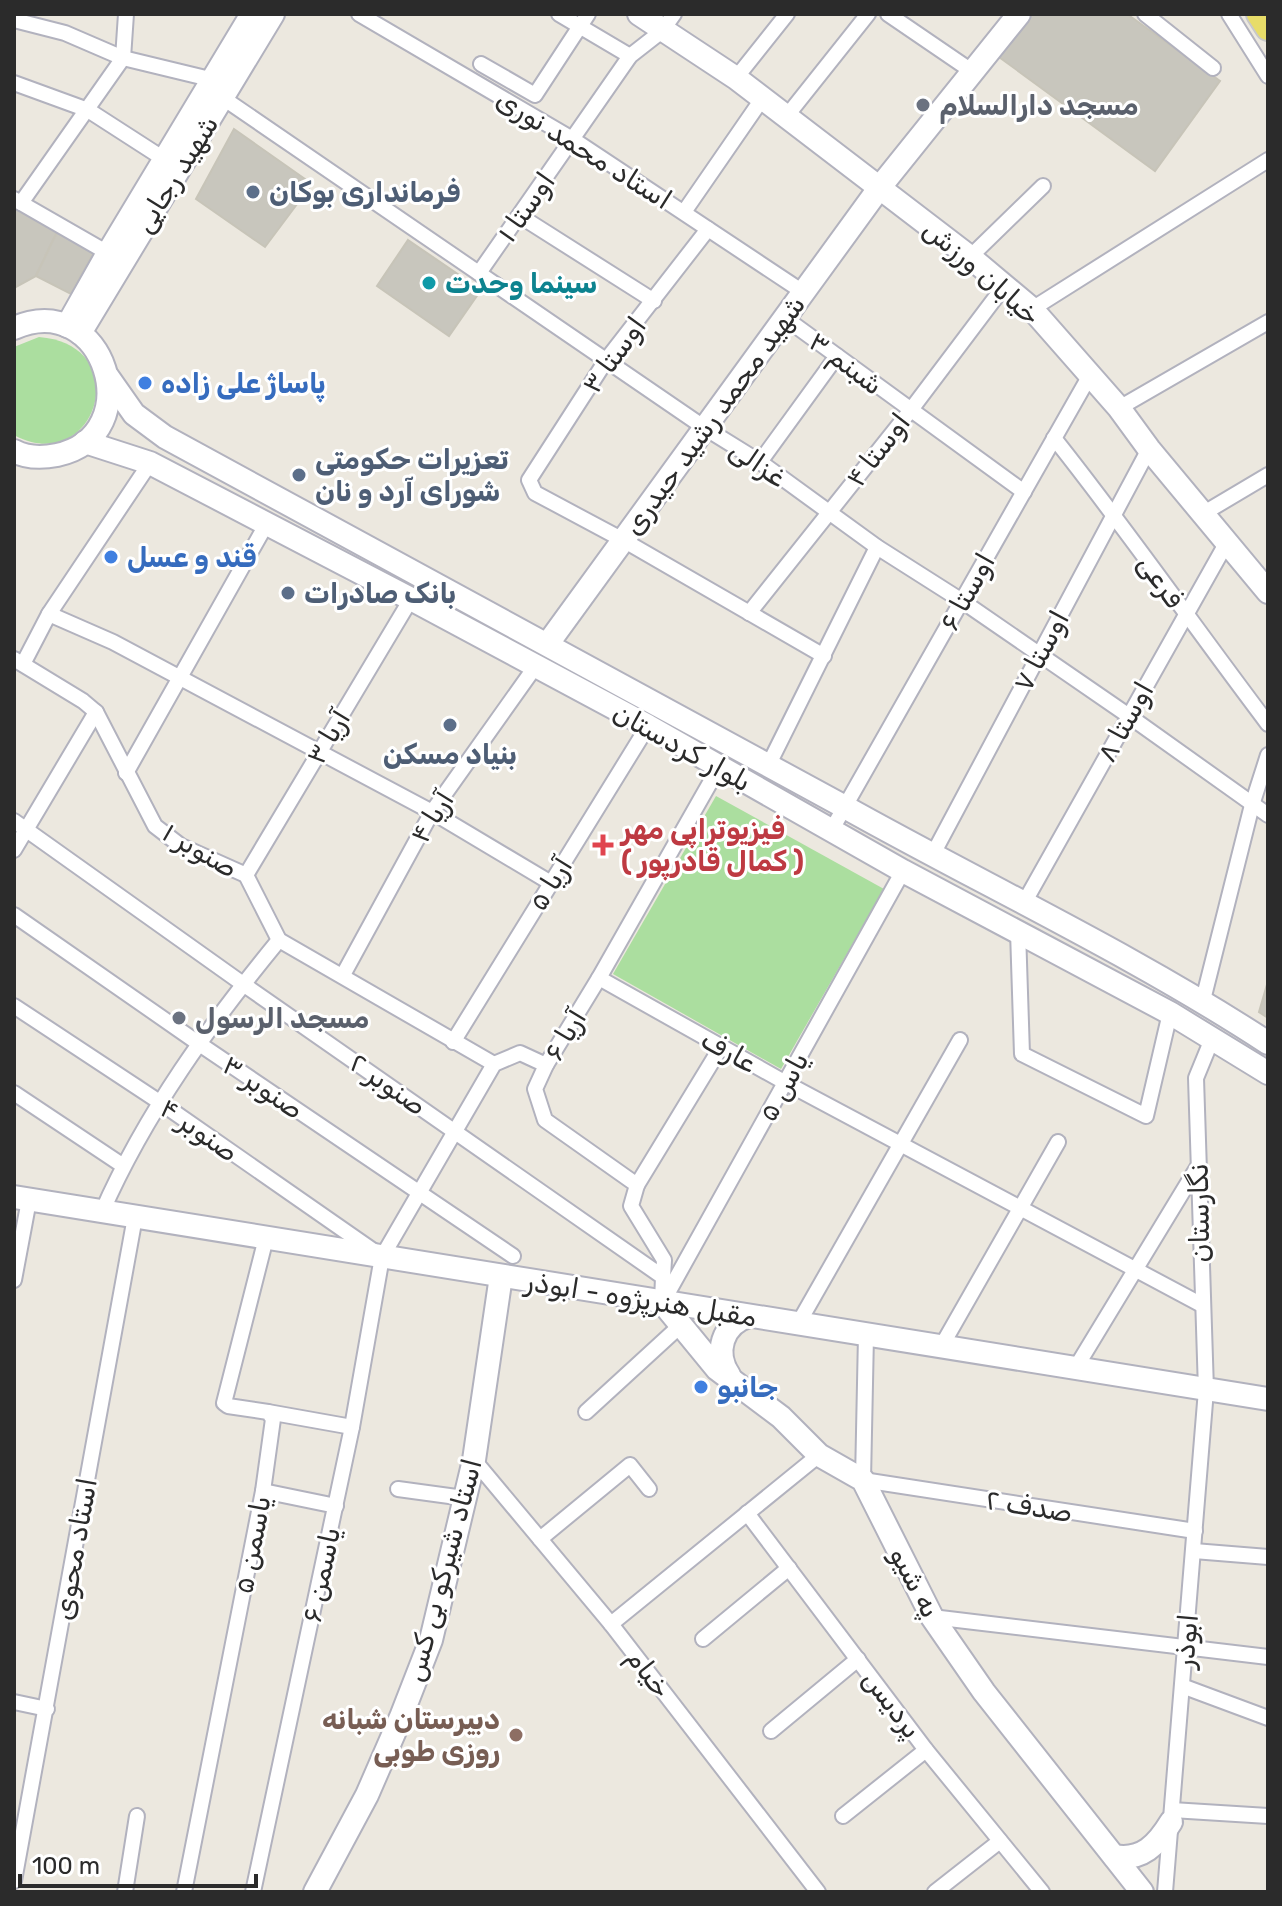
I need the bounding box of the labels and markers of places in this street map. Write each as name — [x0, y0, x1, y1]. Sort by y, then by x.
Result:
place label: مسجد دارالسلام — [939, 89, 1139, 124]
marker: مسجد دارالسلام — [914, 96, 932, 114]
place label: فرمانداری بوکان — [269, 176, 460, 209]
marker: فرمانداری بوکان — [244, 183, 262, 201]
place label: سینما وحدت — [445, 267, 597, 300]
marker: سینما وحدت — [420, 274, 438, 292]
place label: پاساژ علی زاده — [161, 367, 326, 403]
marker: پاساژ علی زاده — [136, 374, 154, 392]
place label: تعزیرات حکومتی شورای آرد و نان — [315, 443, 509, 508]
marker: تعزیرات حکومتی شورای آرد و نان — [290, 466, 308, 484]
place label: قند و عسل — [127, 541, 256, 574]
marker: قند و عسل — [102, 548, 120, 566]
place label: بانک صادرات — [304, 577, 456, 610]
marker: بانک صادرات — [279, 584, 297, 602]
marker: بنیاد مسکن — [441, 716, 459, 734]
place label: بنیاد مسکن — [383, 738, 517, 771]
place label: فیزیوتراپی مهر ( کمال قادرپور ) — [619, 813, 804, 881]
marker: فیزیوتراپی مهر ( کمال قادرپور ) — [592, 834, 614, 856]
place label: مسجد الرسول — [195, 1002, 369, 1035]
marker: مسجد الرسول — [170, 1009, 188, 1027]
place label: جانبو — [717, 1371, 778, 1404]
marker: جانبو — [692, 1378, 710, 1396]
place label: دبیرستان شبانه روزی طوبی — [322, 1703, 500, 1768]
marker: دبیرستان شبانه روزی طوبی — [507, 1726, 525, 1744]

